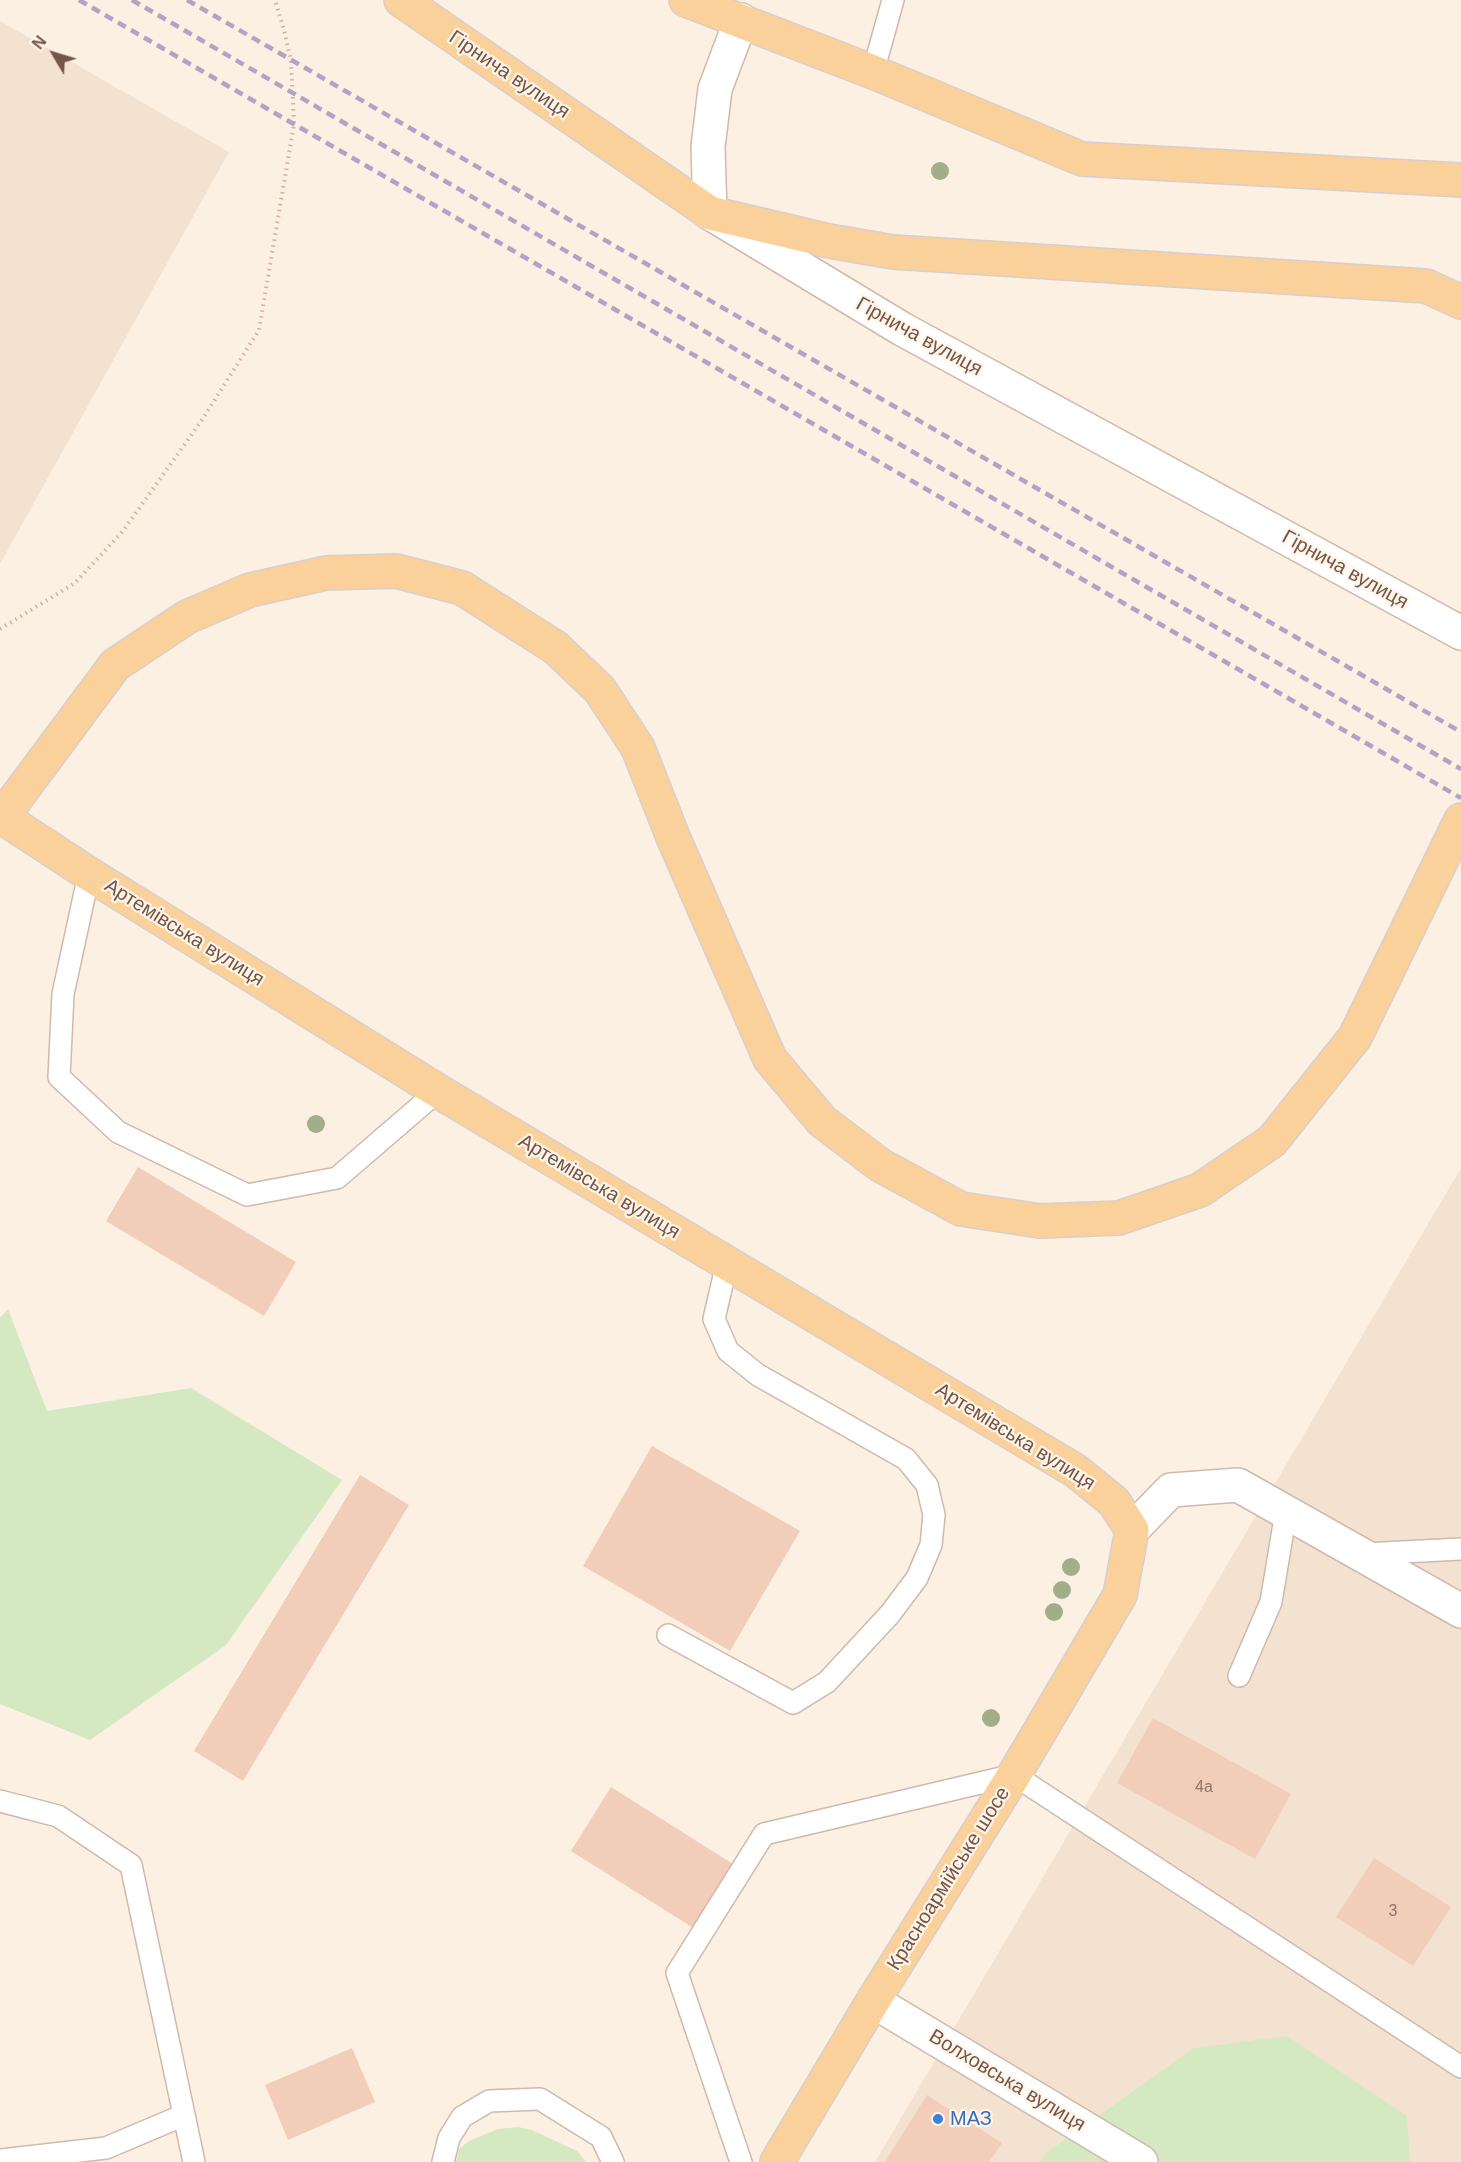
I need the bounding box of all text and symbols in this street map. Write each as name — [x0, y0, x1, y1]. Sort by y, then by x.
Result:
north arrow — [24, 24, 84, 84]
street label: Гірнича вулиця — [444, 26, 574, 124]
text: N — [29, 33, 50, 52]
street label: Гірнича вулиця — [852, 292, 986, 382]
street label: Гірнича вулиця — [1278, 525, 1412, 615]
street label: Артемівська вулиця — [100, 874, 268, 992]
street label: Артемівська вулиця — [514, 1129, 684, 1245]
street label: Артемівська вулиця — [931, 1378, 1099, 1496]
house number: 4а — [1195, 1778, 1213, 1798]
street label: Красноармійське шосе — [883, 1783, 1015, 1975]
house number: 3 — [1389, 1902, 1397, 1922]
street label: Волховська вулиця — [924, 2025, 1090, 2137]
place label: МАЗ — [950, 2107, 992, 2131]
marker: МАЗ — [931, 2112, 945, 2126]

